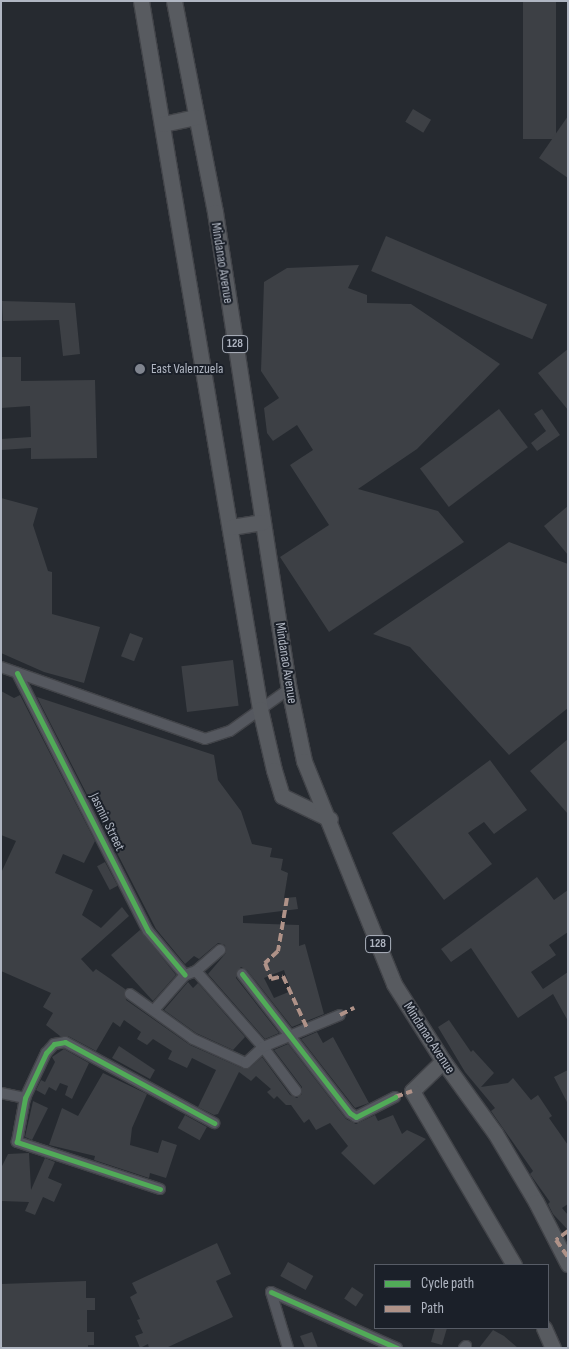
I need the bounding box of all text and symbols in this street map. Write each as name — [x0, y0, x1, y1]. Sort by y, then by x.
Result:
street label: Mindanao Avenue — [207, 221, 237, 305]
road number: 128 — [221, 334, 249, 354]
place label: East Valenzuela — [151, 361, 223, 377]
marker: East Valenzuela — [133, 362, 147, 376]
street label: Mindanao Avenue — [271, 621, 301, 705]
street label: Jasmin Street — [86, 790, 128, 854]
road number: 128 — [364, 934, 392, 954]
street label: Mindanao Avenue — [400, 999, 458, 1077]
legend — [374, 1264, 549, 1329]
text: Cycle path — [421, 1274, 474, 1293]
text: Path — [421, 1299, 444, 1318]

